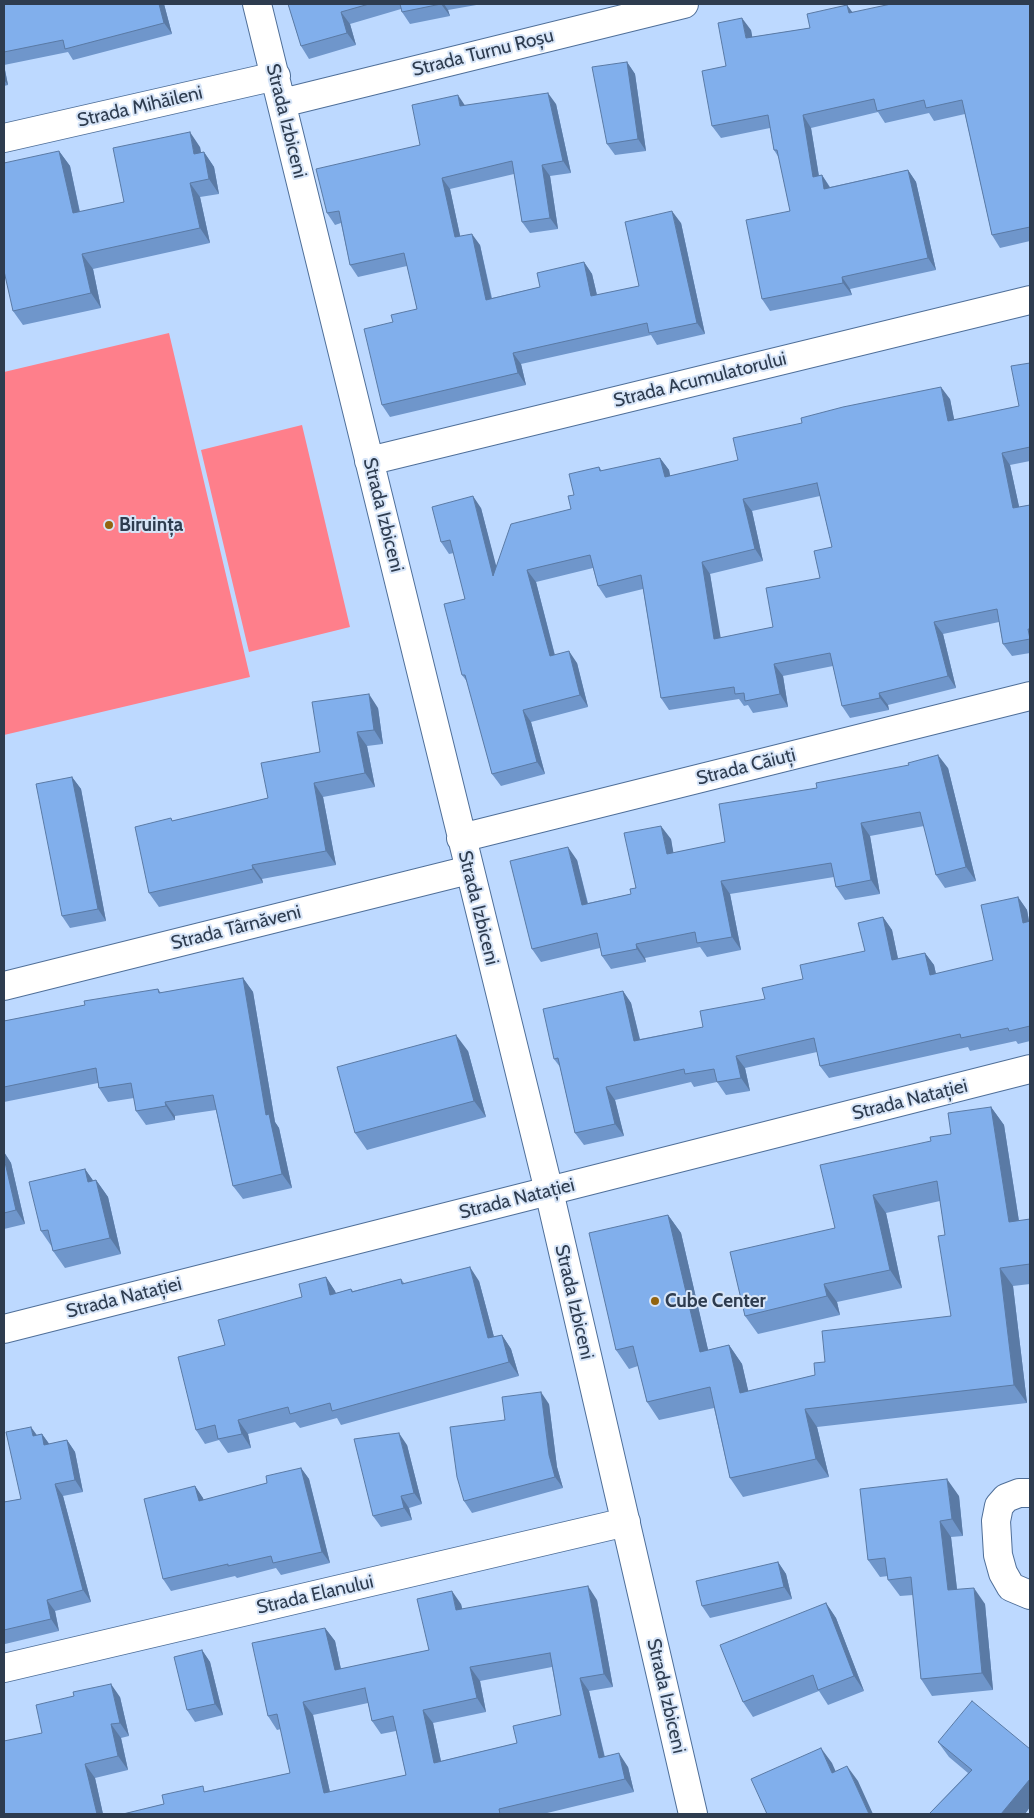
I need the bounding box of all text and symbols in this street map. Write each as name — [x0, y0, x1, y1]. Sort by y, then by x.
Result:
street label: Strada Turnu Roșu — [410, 24, 556, 82]
street label: Strada Izbiceni — [261, 61, 311, 181]
street label: Strada Mihăileni — [75, 82, 205, 132]
street label: Strada Acumulatorului — [611, 347, 789, 413]
street label: Strada Izbiceni — [358, 455, 408, 575]
place label: Biruința — [119, 514, 183, 536]
marker: Biruința — [103, 519, 115, 531]
street label: Strada Căiuți — [694, 744, 798, 790]
street label: Strada Izbiceni — [453, 848, 503, 968]
street label: Strada Târnăveni — [169, 901, 303, 955]
street label: Strada Natației — [850, 1075, 970, 1125]
street label: Strada Natației — [457, 1174, 577, 1224]
street label: Strada Izbiceni — [550, 1242, 598, 1362]
street label: Strada Natației — [64, 1273, 184, 1323]
place label: Cube Center — [665, 1290, 766, 1312]
marker: Cube Center — [649, 1295, 661, 1307]
street label: Strada Elanului — [254, 1570, 376, 1620]
street label: Strada Izbiceni — [642, 1636, 690, 1756]

